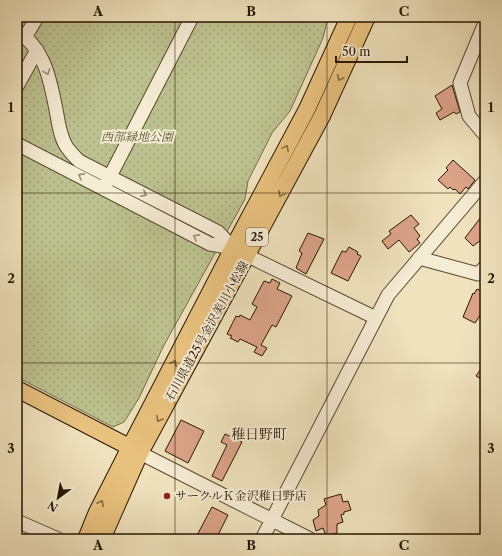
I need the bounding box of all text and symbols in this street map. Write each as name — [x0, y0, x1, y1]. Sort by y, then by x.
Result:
text: A — [92, 3, 104, 19]
text: B — [246, 3, 256, 19]
text: C — [399, 3, 409, 19]
scale bar — [336, 38, 407, 64]
text: 50 m — [342, 44, 371, 59]
one-way arrow — [43, 69, 51, 76]
one-way arrow — [337, 74, 345, 81]
text: 1 — [8, 99, 14, 115]
text: 1 — [488, 99, 494, 115]
park label: 西部緑地公園 — [101, 129, 175, 144]
one-way arrow — [282, 145, 289, 152]
one-way arrow — [78, 174, 85, 181]
one-way arrow — [140, 190, 147, 197]
one-way arrow — [278, 190, 285, 197]
road number: 25 — [246, 228, 268, 246]
one-way arrow — [193, 234, 200, 242]
street label: 石川県道25号金沢美川小松線 — [162, 258, 251, 403]
text: 2 — [7, 270, 15, 286]
text: 2 — [487, 270, 495, 286]
one-way arrow — [169, 359, 177, 367]
one-way arrow — [156, 415, 164, 422]
district label: 稚日野町 — [231, 425, 287, 443]
text: 3 — [7, 440, 15, 456]
text: 3 — [487, 440, 495, 456]
north arrow — [38, 478, 78, 518]
place label: サークルＫ金沢稚日野店 — [175, 488, 307, 503]
marker: サークルＫ金沢稚日野店 — [162, 491, 172, 501]
text: N — [45, 498, 60, 515]
one-way arrow — [96, 500, 104, 507]
text: A — [92, 537, 104, 553]
text: B — [246, 537, 256, 553]
text: C — [399, 537, 409, 553]

